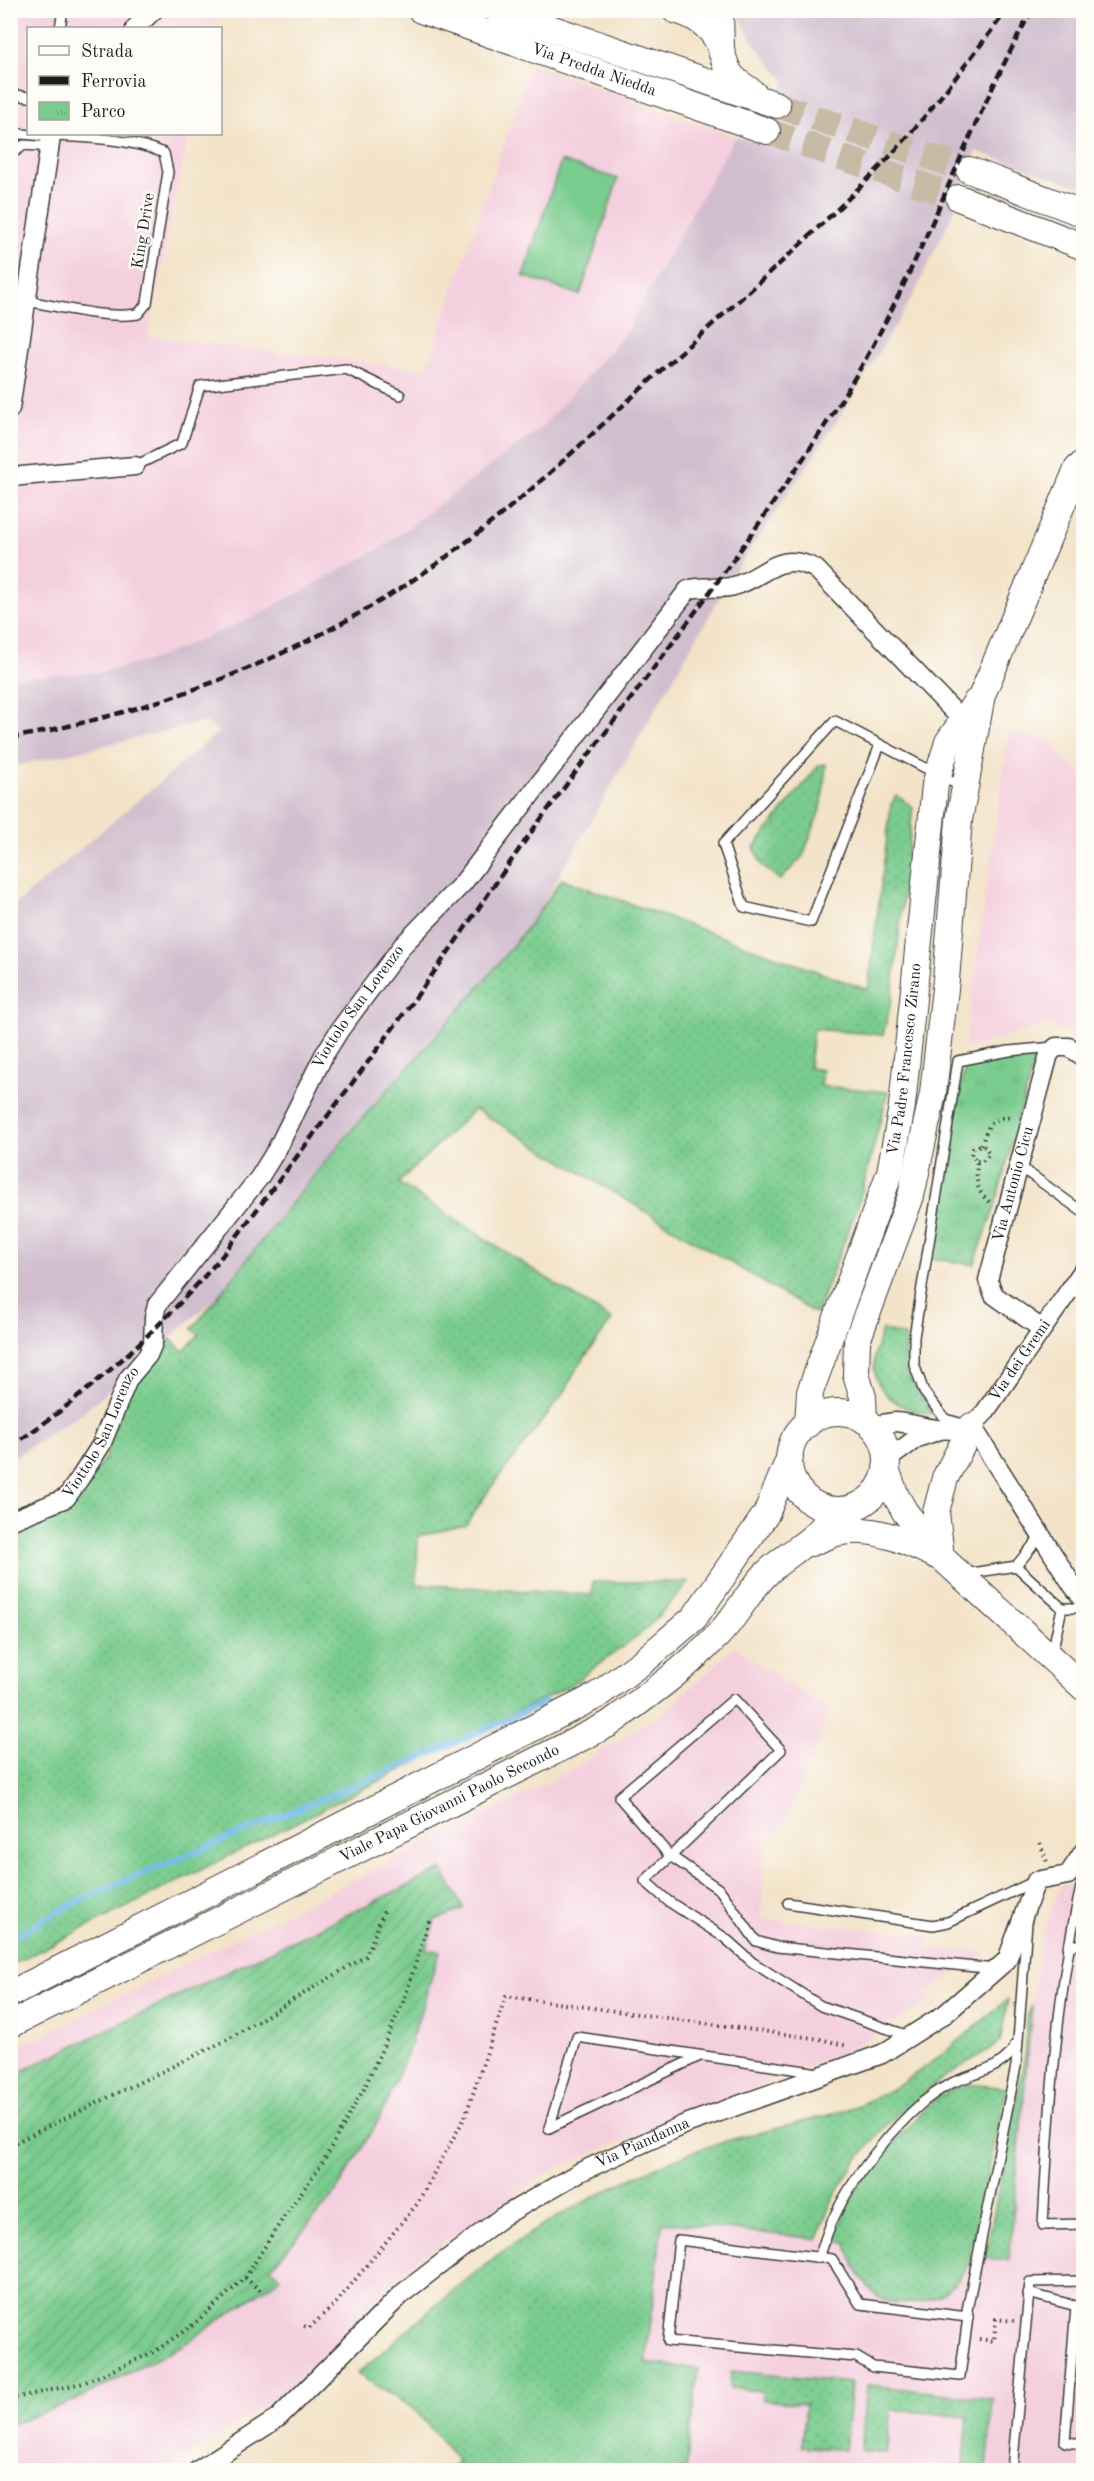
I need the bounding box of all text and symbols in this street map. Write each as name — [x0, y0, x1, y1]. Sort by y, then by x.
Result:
legend — [27, 27, 222, 135]
street label: Via Predda Niedda — [529, 41, 658, 100]
text: Strada — [81, 43, 133, 61]
text: Ferrovia — [81, 73, 146, 91]
text: Parco — [81, 103, 126, 121]
street label: King Drive — [130, 192, 158, 270]
street label: Viottolo San Lorenzo — [310, 943, 408, 1072]
street label: Via Padre Francesco Zirano — [885, 962, 925, 1157]
street label: Via Antonio Cicu — [991, 1125, 1037, 1244]
street label: Via dei Gremi — [987, 1317, 1054, 1405]
street label: Viottolo San Lorenzo — [60, 1364, 143, 1502]
street label: Viale Papa Giovanni Paolo Secondo — [337, 1742, 562, 1866]
street label: Via Piandanna — [593, 2115, 692, 2172]

